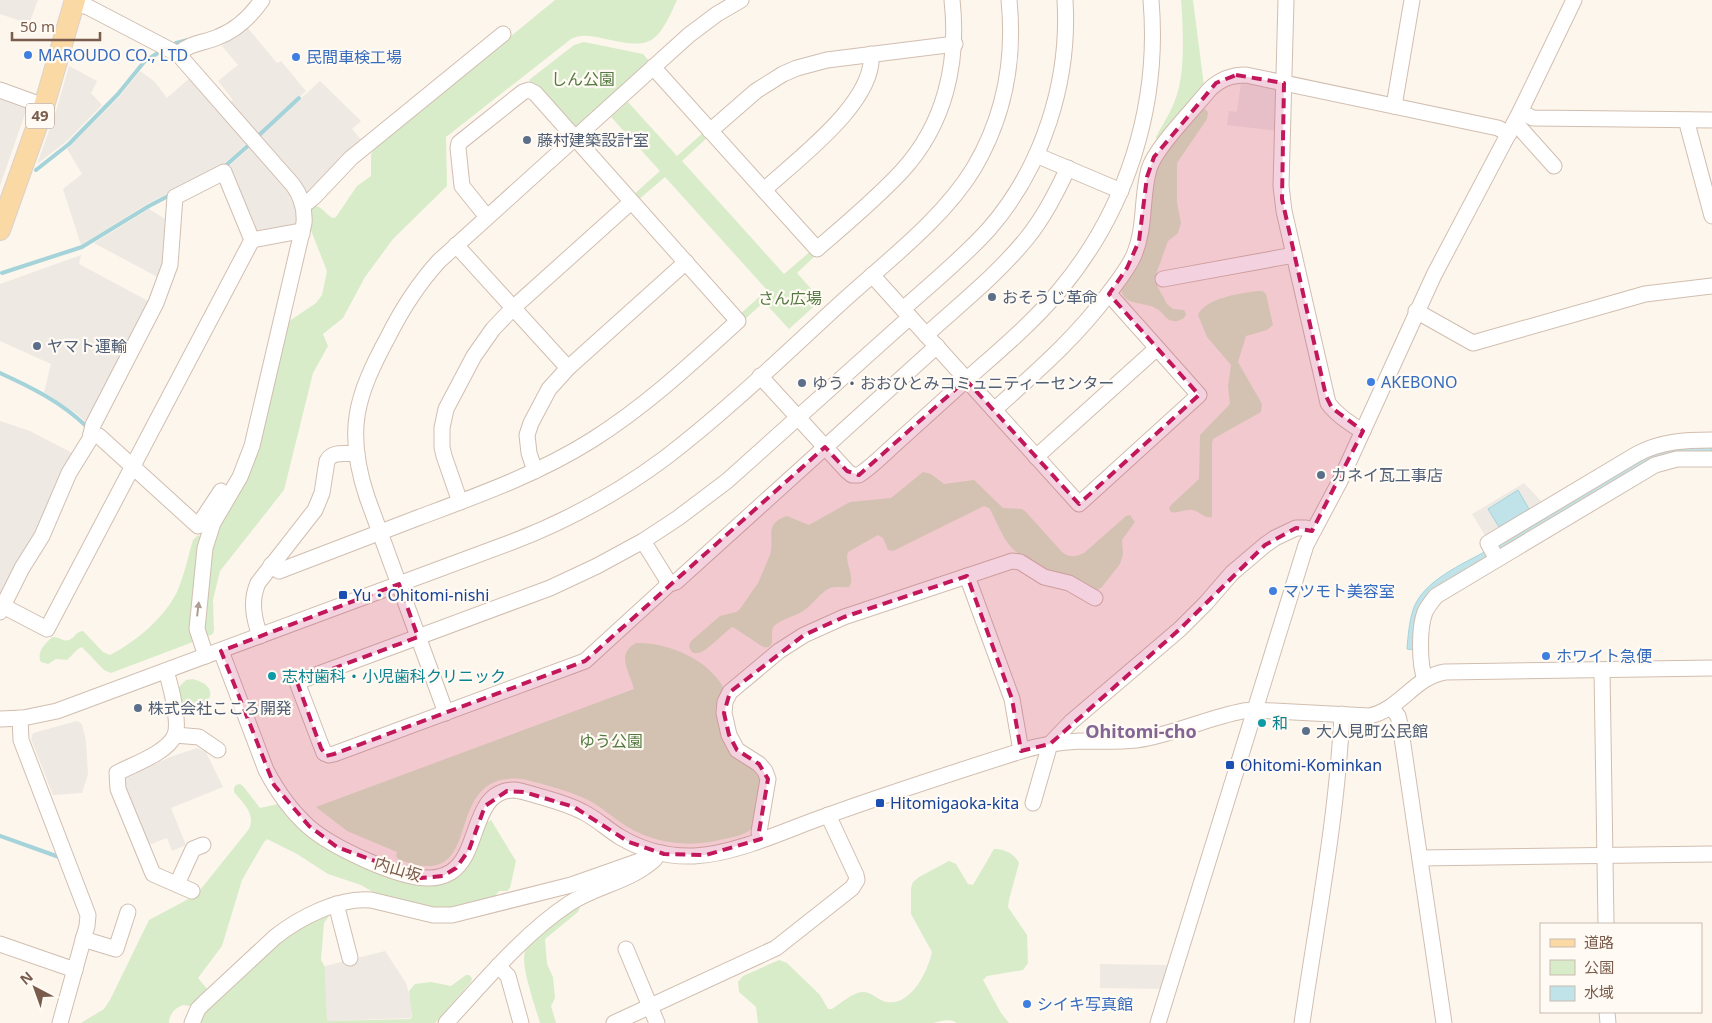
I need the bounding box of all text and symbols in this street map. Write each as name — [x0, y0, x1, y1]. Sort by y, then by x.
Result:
scale bar — [12, 10, 100, 42]
text: 50 m — [20, 16, 55, 36]
place label: MAROUDO CO., LTD — [38, 44, 188, 66]
place label: 民間車検工場 — [306, 46, 402, 68]
marker: MAROUDO CO., LTD — [22, 49, 34, 61]
marker: 民間車検工場 — [290, 51, 302, 63]
park label: しん公園 — [551, 68, 615, 90]
road number: 49 — [26, 104, 54, 128]
place label: 藤村建築設計室 — [537, 129, 649, 151]
marker: 藤村建築設計室 — [521, 134, 533, 146]
place label: おそうじ革命 — [1002, 286, 1098, 308]
park label: さん広場 — [758, 287, 822, 309]
marker: おそうじ革命 — [986, 291, 998, 303]
place label: ヤマト運輸 — [47, 335, 127, 357]
marker: ヤマト運輸 — [31, 340, 43, 352]
place label: AKEBONO — [1381, 371, 1458, 393]
place label: ゆう・おおひとみコミュニティーセンター — [812, 372, 1115, 394]
marker: AKEBONO — [1365, 376, 1377, 388]
marker: ゆう・おおひとみコミュニティーセンター — [796, 377, 808, 389]
place label: カネイ瓦工事店 — [1331, 464, 1443, 486]
marker: カネイ瓦工事店 — [1315, 469, 1327, 481]
place label: マツモト美容室 — [1283, 580, 1395, 602]
place label: Yu・Ohitomi-nishi — [353, 584, 489, 606]
marker: マツモト美容室 — [1267, 585, 1279, 597]
marker: Yu・Ohitomi-nishi — [337, 589, 349, 601]
one-way arrow — [195, 600, 203, 616]
place label: ホワイト急便 — [1556, 645, 1652, 667]
marker: ホワイト急便 — [1540, 650, 1552, 662]
place label: 志村歯科・小児歯科クリニック — [282, 665, 506, 687]
marker: 志村歯科・小児歯科クリニック — [266, 670, 278, 682]
place label: 株式会社こころ開発 — [148, 697, 292, 719]
marker: 株式会社こころ開発 — [132, 702, 144, 714]
place label: 和 — [1272, 712, 1288, 734]
marker: 和 — [1256, 717, 1268, 729]
district label: Ohitomi-cho — [1085, 719, 1197, 743]
place label: 大人見町公民館 — [1316, 720, 1428, 742]
marker: 大人見町公民館 — [1300, 725, 1312, 737]
park label: ゆう公園 — [579, 730, 643, 752]
place label: Ohitomi-Kominkan — [1240, 754, 1382, 776]
marker: Ohitomi-Kominkan — [1224, 759, 1236, 771]
place label: Hitomigaoka-kita — [890, 792, 1019, 814]
marker: Hitomigaoka-kita — [874, 797, 886, 809]
street label: 内山坂 — [372, 851, 424, 887]
legend — [1540, 923, 1702, 1013]
text: 道路 — [1584, 932, 1614, 952]
text: 公園 — [1584, 957, 1614, 977]
north arrow — [10, 963, 60, 1013]
text: N — [16, 967, 37, 989]
text: 水域 — [1584, 982, 1614, 1002]
place label: シイキ写真館 — [1037, 993, 1133, 1015]
marker: シイキ写真館 — [1021, 998, 1033, 1010]

